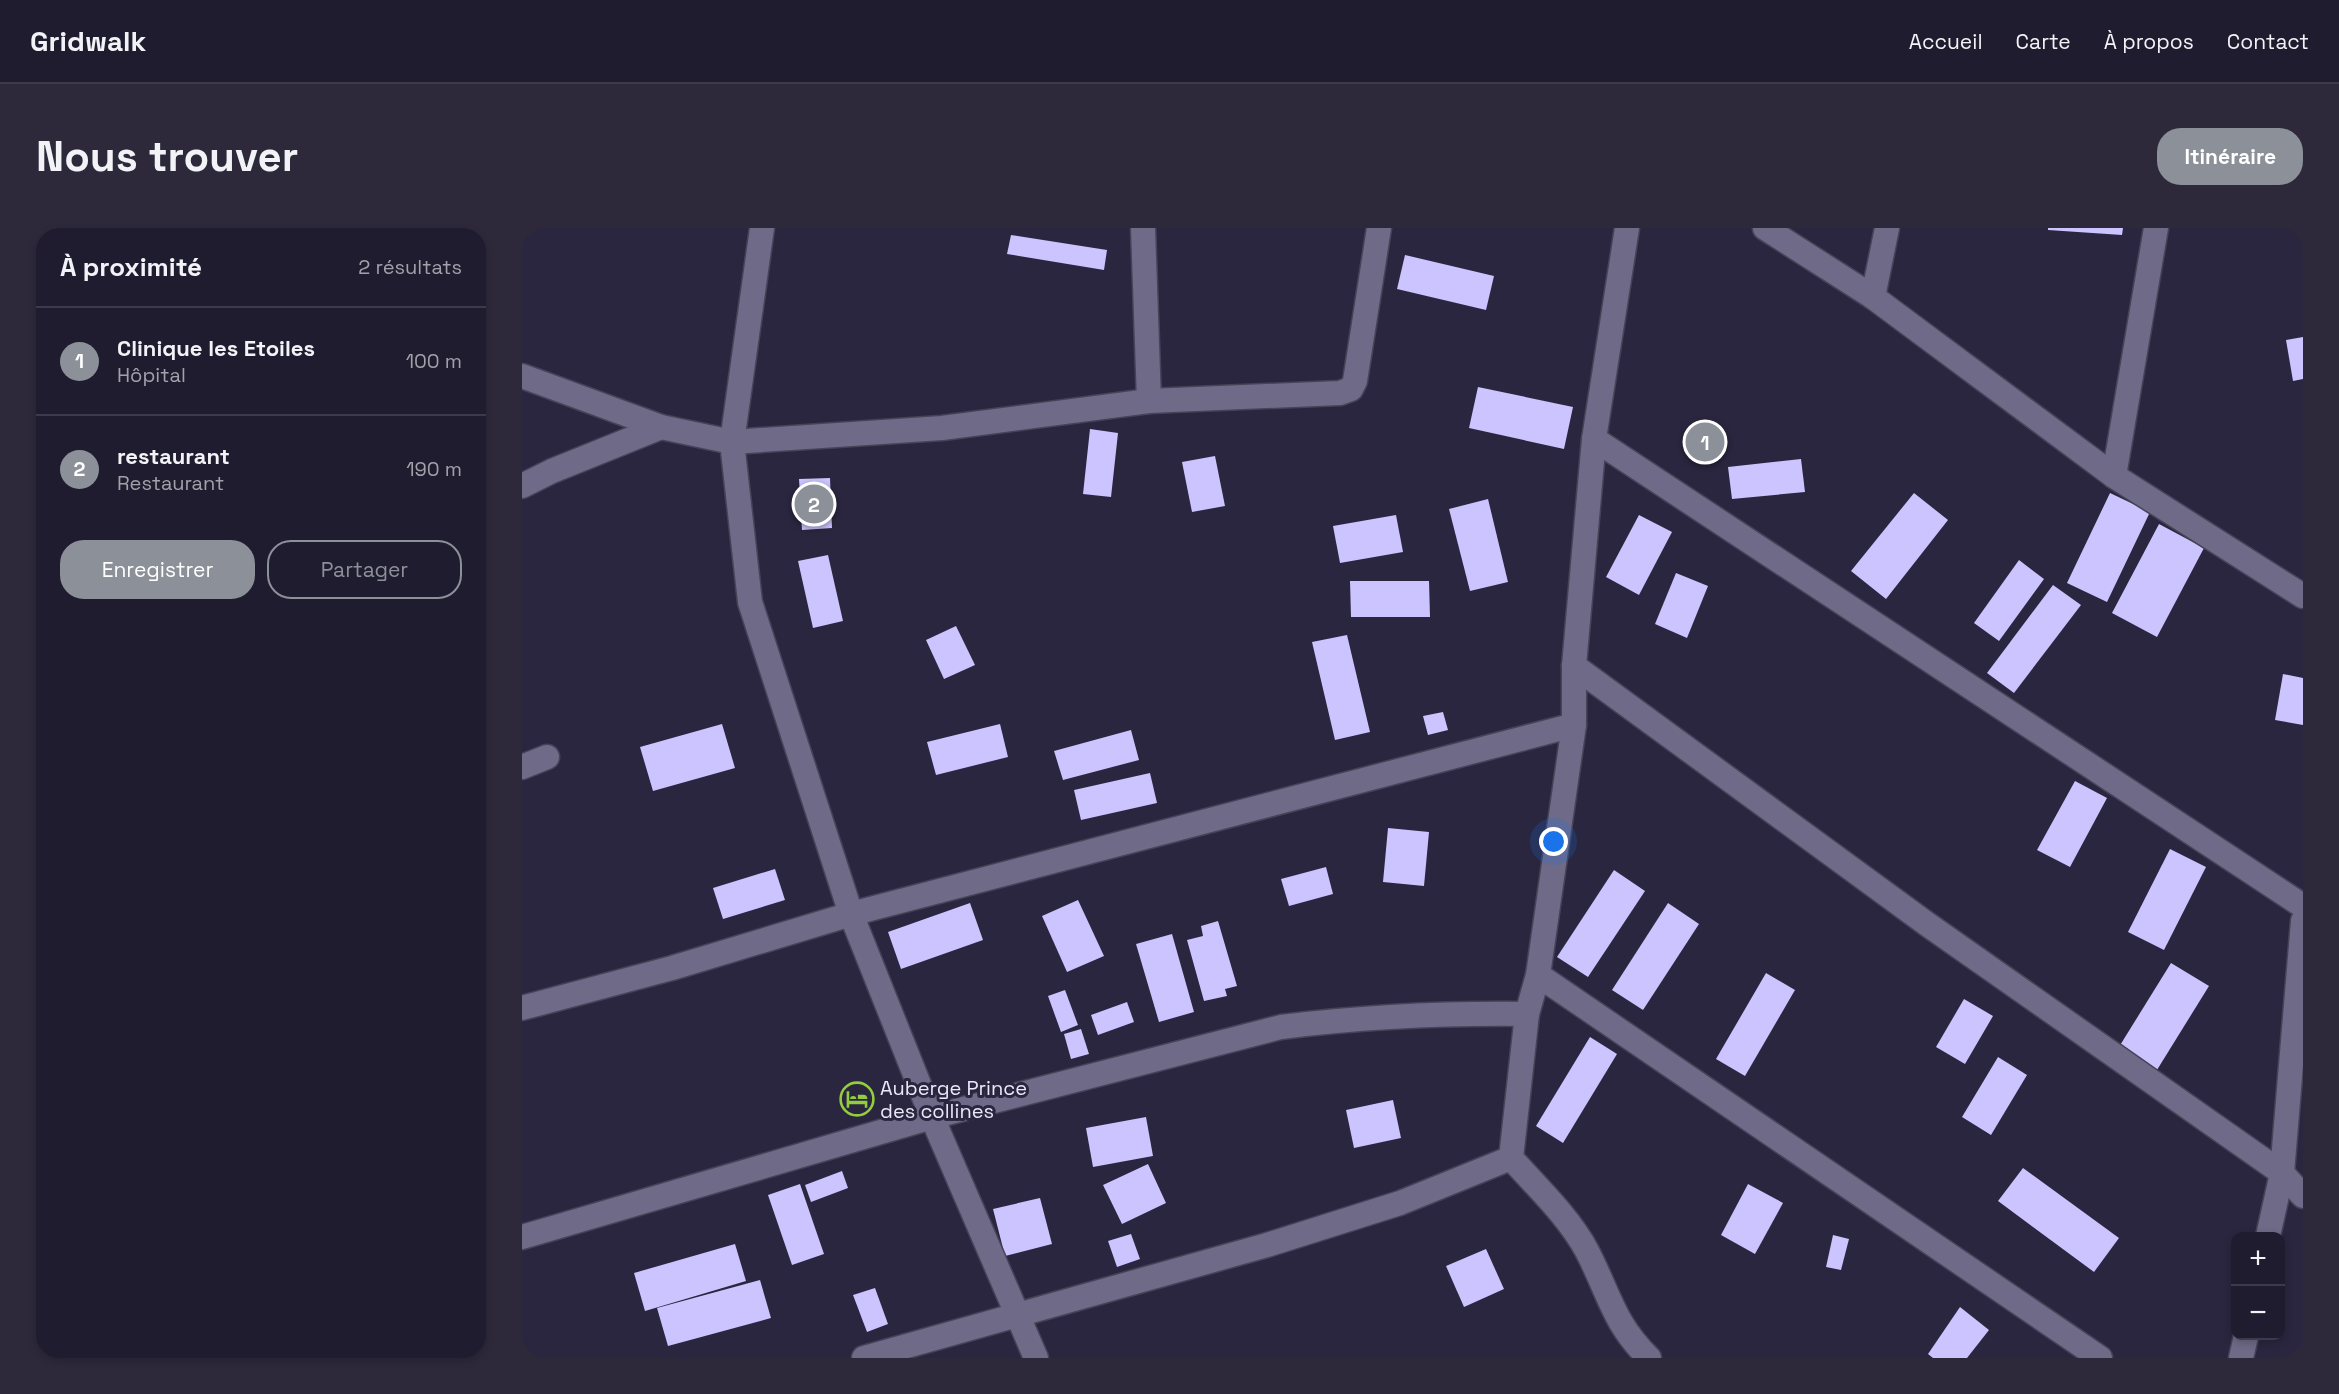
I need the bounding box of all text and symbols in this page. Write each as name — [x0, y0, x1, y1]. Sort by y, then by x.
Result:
text: Gridwalk — [30, 23, 146, 59]
text: Accueil — [1909, 28, 1983, 55]
text: Carte — [2016, 28, 2071, 55]
text: À propos — [2104, 28, 2194, 55]
text: Contact — [2227, 28, 2309, 55]
button: Itinéraire — [2157, 128, 2303, 185]
text: Nous trouver — [36, 130, 298, 183]
text: À proximité — [60, 250, 202, 284]
text: 2 résultats — [358, 254, 462, 280]
text: Clinique les Etoiles — [117, 334, 315, 362]
text: 1 — [75, 348, 84, 374]
text: 100 m — [406, 348, 462, 374]
text: Hôpital — [117, 362, 186, 388]
pin: 1 — [1686, 420, 1724, 464]
text: restaurant — [117, 442, 230, 470]
text: 2 — [74, 456, 85, 482]
text: 190 m — [406, 456, 462, 482]
text: Restaurant — [117, 470, 224, 496]
pin: 2 — [794, 482, 834, 526]
button: Enregistrer — [60, 540, 255, 599]
button: Partager — [267, 540, 462, 599]
your location — [1539, 827, 1568, 856]
place label: Auberge Prince des collines — [880, 1075, 1027, 1124]
hotel icon: Auberge Prince des collines — [839, 1081, 875, 1117]
map controls — [2231, 1232, 2285, 1340]
button: + — [2231, 1232, 2285, 1286]
button: − — [2231, 1286, 2285, 1340]

